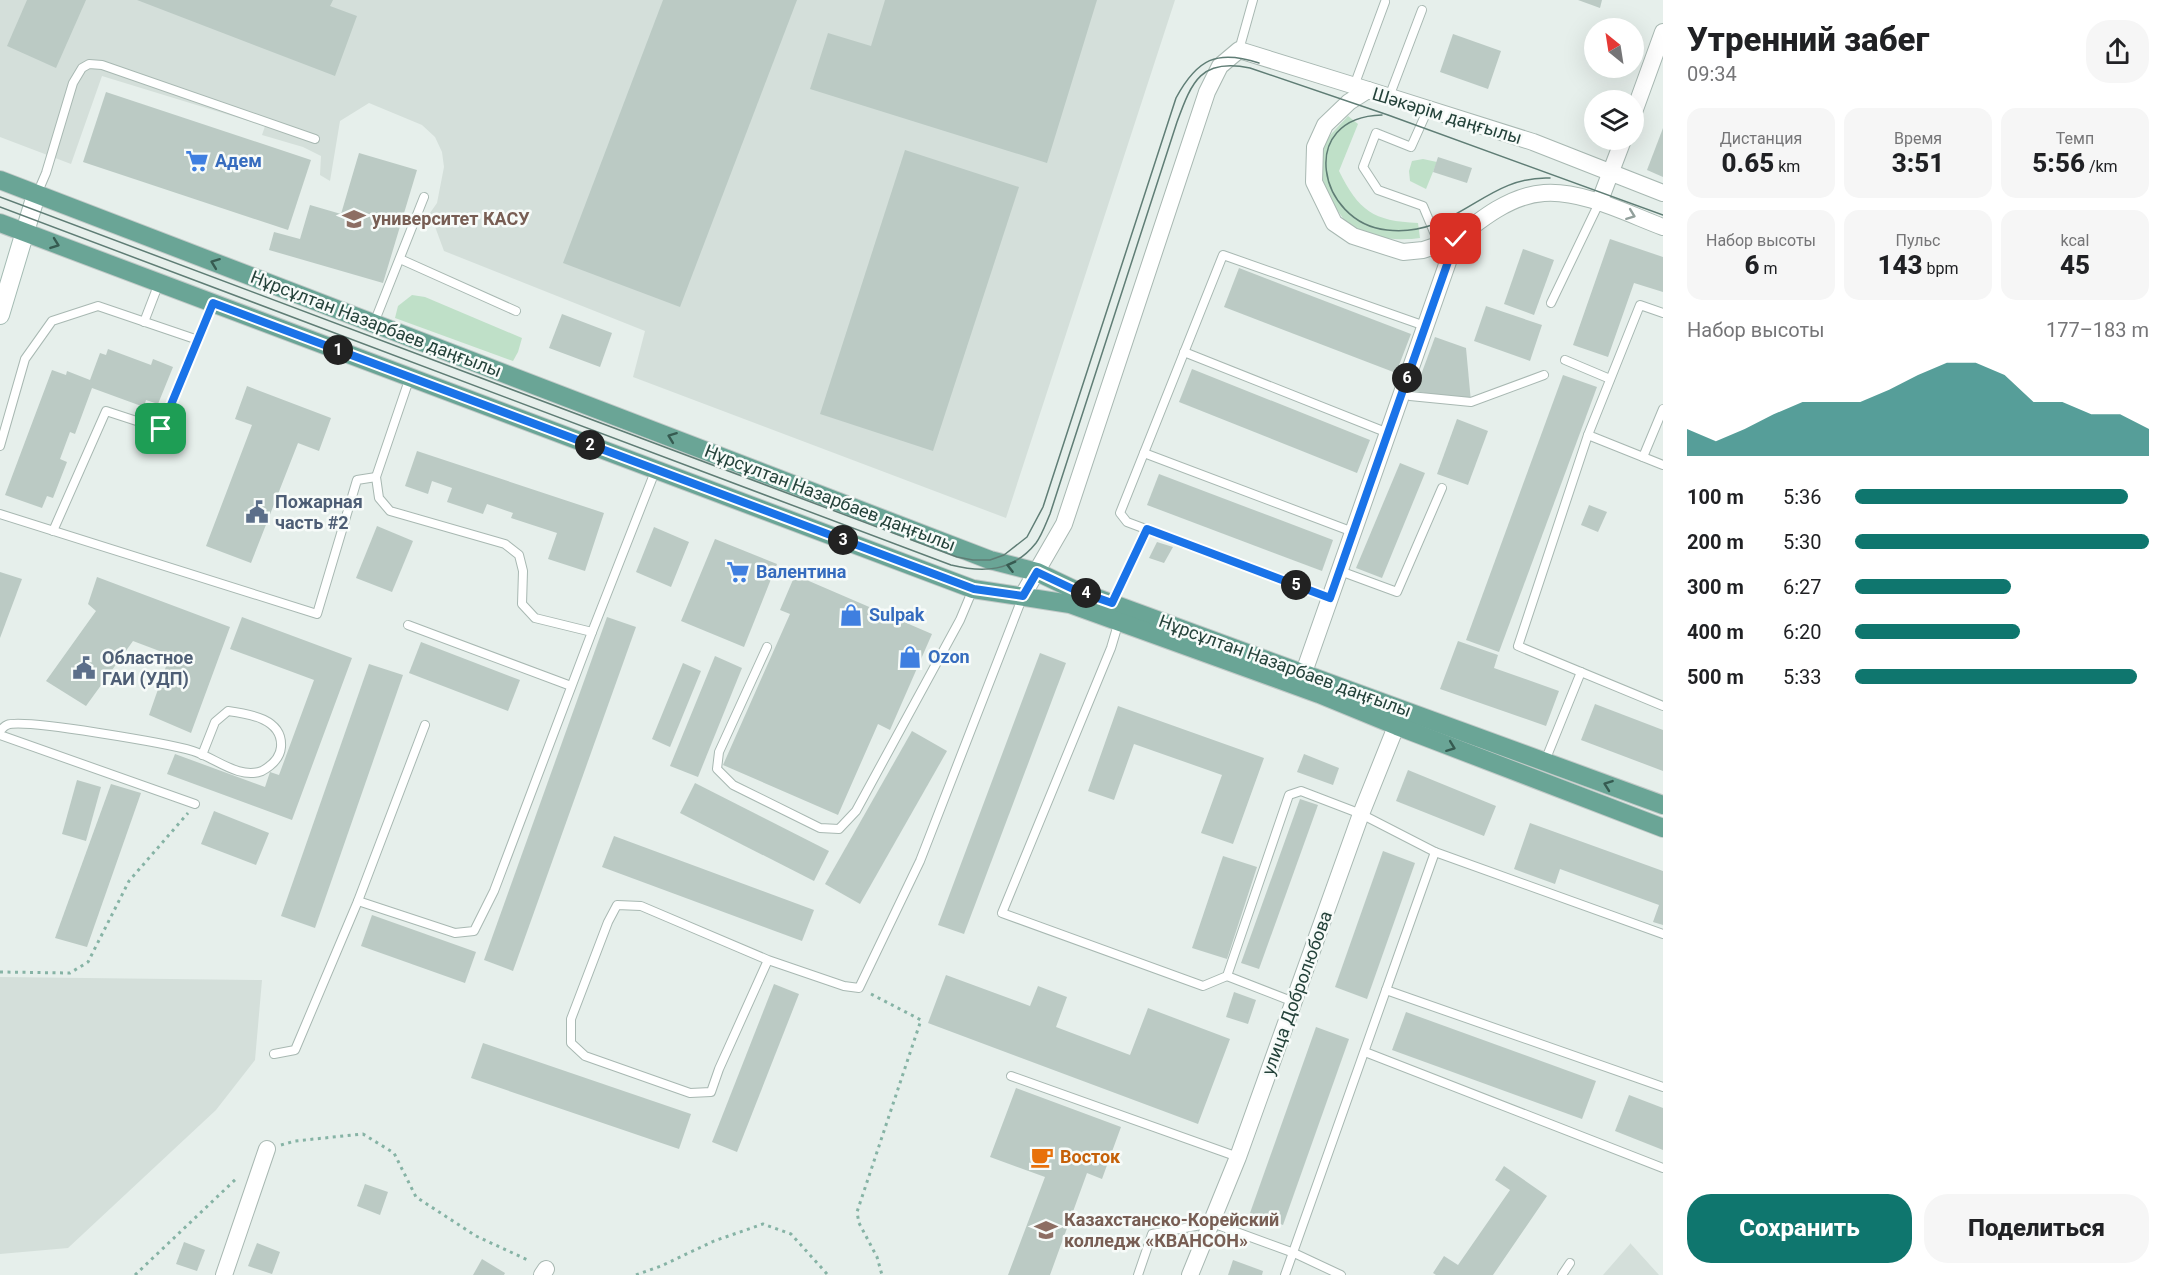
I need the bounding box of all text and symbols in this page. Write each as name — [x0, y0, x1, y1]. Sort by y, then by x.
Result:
north arrow — [1584, 18, 1644, 78]
map controls — [1584, 18, 1644, 150]
text: Утренний забег — [1687, 20, 1929, 59]
button: share — [2086, 20, 2149, 83]
text: 09:34 — [1687, 62, 1737, 86]
street label: Шәкәрім даңғылы — [1370, 83, 1524, 148]
button: layers — [1584, 90, 1644, 150]
text: Дистанция — [1720, 129, 1802, 148]
text: Время — [1894, 129, 1942, 148]
text: Темп — [2056, 129, 2094, 148]
supermarket icon: Адем — [184, 148, 210, 174]
text: 0.65 — [1722, 148, 1774, 178]
text: 3:51 — [1892, 148, 1944, 178]
text: 5:56 — [2032, 148, 2085, 178]
place label: Адем — [215, 150, 262, 171]
text: km — [1774, 157, 1800, 176]
text: /km — [2085, 157, 2118, 176]
school or university icon: университет КАСУ — [341, 206, 367, 232]
place label: университет КАСУ — [372, 208, 530, 229]
one-way arrow — [1625, 208, 1636, 221]
pin — [1430, 213, 1481, 264]
icon: check — [1439, 222, 1472, 255]
text: Набор высоты — [1706, 231, 1816, 250]
text: Пульс — [1896, 231, 1940, 250]
text: kcal — [2061, 231, 2089, 250]
one-way arrow — [49, 236, 60, 249]
text: 6 — [1745, 250, 1760, 280]
text: 143 — [1878, 250, 1923, 280]
text: 45 — [2060, 250, 2090, 280]
one-way arrow — [210, 258, 221, 271]
text: m — [1760, 259, 1778, 278]
text: bpm — [1923, 259, 1958, 278]
street label: Нұрсұлтан Назарбаев даңғылы — [248, 266, 505, 381]
text: Набор высоты — [1687, 318, 1825, 342]
text: 177–183 m — [2046, 318, 2149, 342]
pin: 1 — [323, 335, 353, 365]
text: 1 — [333, 340, 343, 359]
pin: 6 — [1392, 363, 1422, 393]
text: 6 — [1402, 368, 1412, 387]
pin — [135, 403, 186, 454]
icon: arrive — [144, 412, 177, 445]
pin: 2 — [575, 430, 605, 460]
one-way arrow — [667, 432, 678, 444]
text: 2 — [585, 435, 595, 454]
street label: Нұрсұлтан Назарбаев даңғылы — [702, 440, 959, 555]
text: 100 m — [1687, 485, 1744, 509]
text: 5:36 — [1783, 485, 1822, 509]
place label: Пожарная часть #2 — [275, 491, 363, 533]
public building icon: Пожарная часть #2 — [244, 499, 270, 525]
pin: 3 — [828, 525, 858, 555]
text: 3 — [838, 530, 848, 549]
text: 200 m — [1687, 530, 1744, 554]
text: 5:30 — [1783, 530, 1822, 554]
supermarket icon: Валентина — [725, 559, 751, 585]
one-way arrow — [1007, 560, 1017, 573]
place label: Валентина — [756, 561, 847, 582]
pin: 5 — [1281, 570, 1311, 600]
text: 5 — [1291, 575, 1301, 594]
text: 300 m — [1687, 575, 1744, 599]
text: 6:27 — [1783, 575, 1822, 599]
pin: 4 — [1071, 578, 1101, 608]
text: 4 — [1081, 583, 1091, 602]
shop icon: Sulpak — [838, 602, 864, 628]
place label: Sulpak — [869, 604, 925, 625]
street label: Нұрсұлтан Назарбаев даңғылы — [1156, 610, 1414, 721]
text: 400 m — [1687, 620, 1744, 644]
text: 6:20 — [1783, 620, 1822, 644]
shop icon: Ozon — [897, 644, 923, 670]
place label: Ozon — [928, 646, 970, 667]
place label: Областное ГАИ (УДП) — [102, 647, 193, 690]
public building icon: Областное ГАИ (УДП) — [71, 655, 97, 681]
text: 500 m — [1687, 665, 1744, 689]
text: 5:33 — [1783, 665, 1822, 689]
one-way arrow — [1446, 740, 1456, 753]
one-way arrow — [1603, 779, 1614, 792]
street label: улица Добролюбова — [1257, 908, 1336, 1078]
cafe icon: Восток — [1029, 1144, 1055, 1170]
place label: Восток — [1060, 1146, 1121, 1167]
button: Сохранить — [1687, 1194, 1912, 1263]
button: Поделиться — [1924, 1194, 2149, 1263]
place label: Казахстанско-Корейский колледж «КВАНСОН» — [1064, 1209, 1279, 1251]
school or university icon: Казахстанско-Корейский колледж «КВАНСОН» — [1033, 1217, 1059, 1243]

